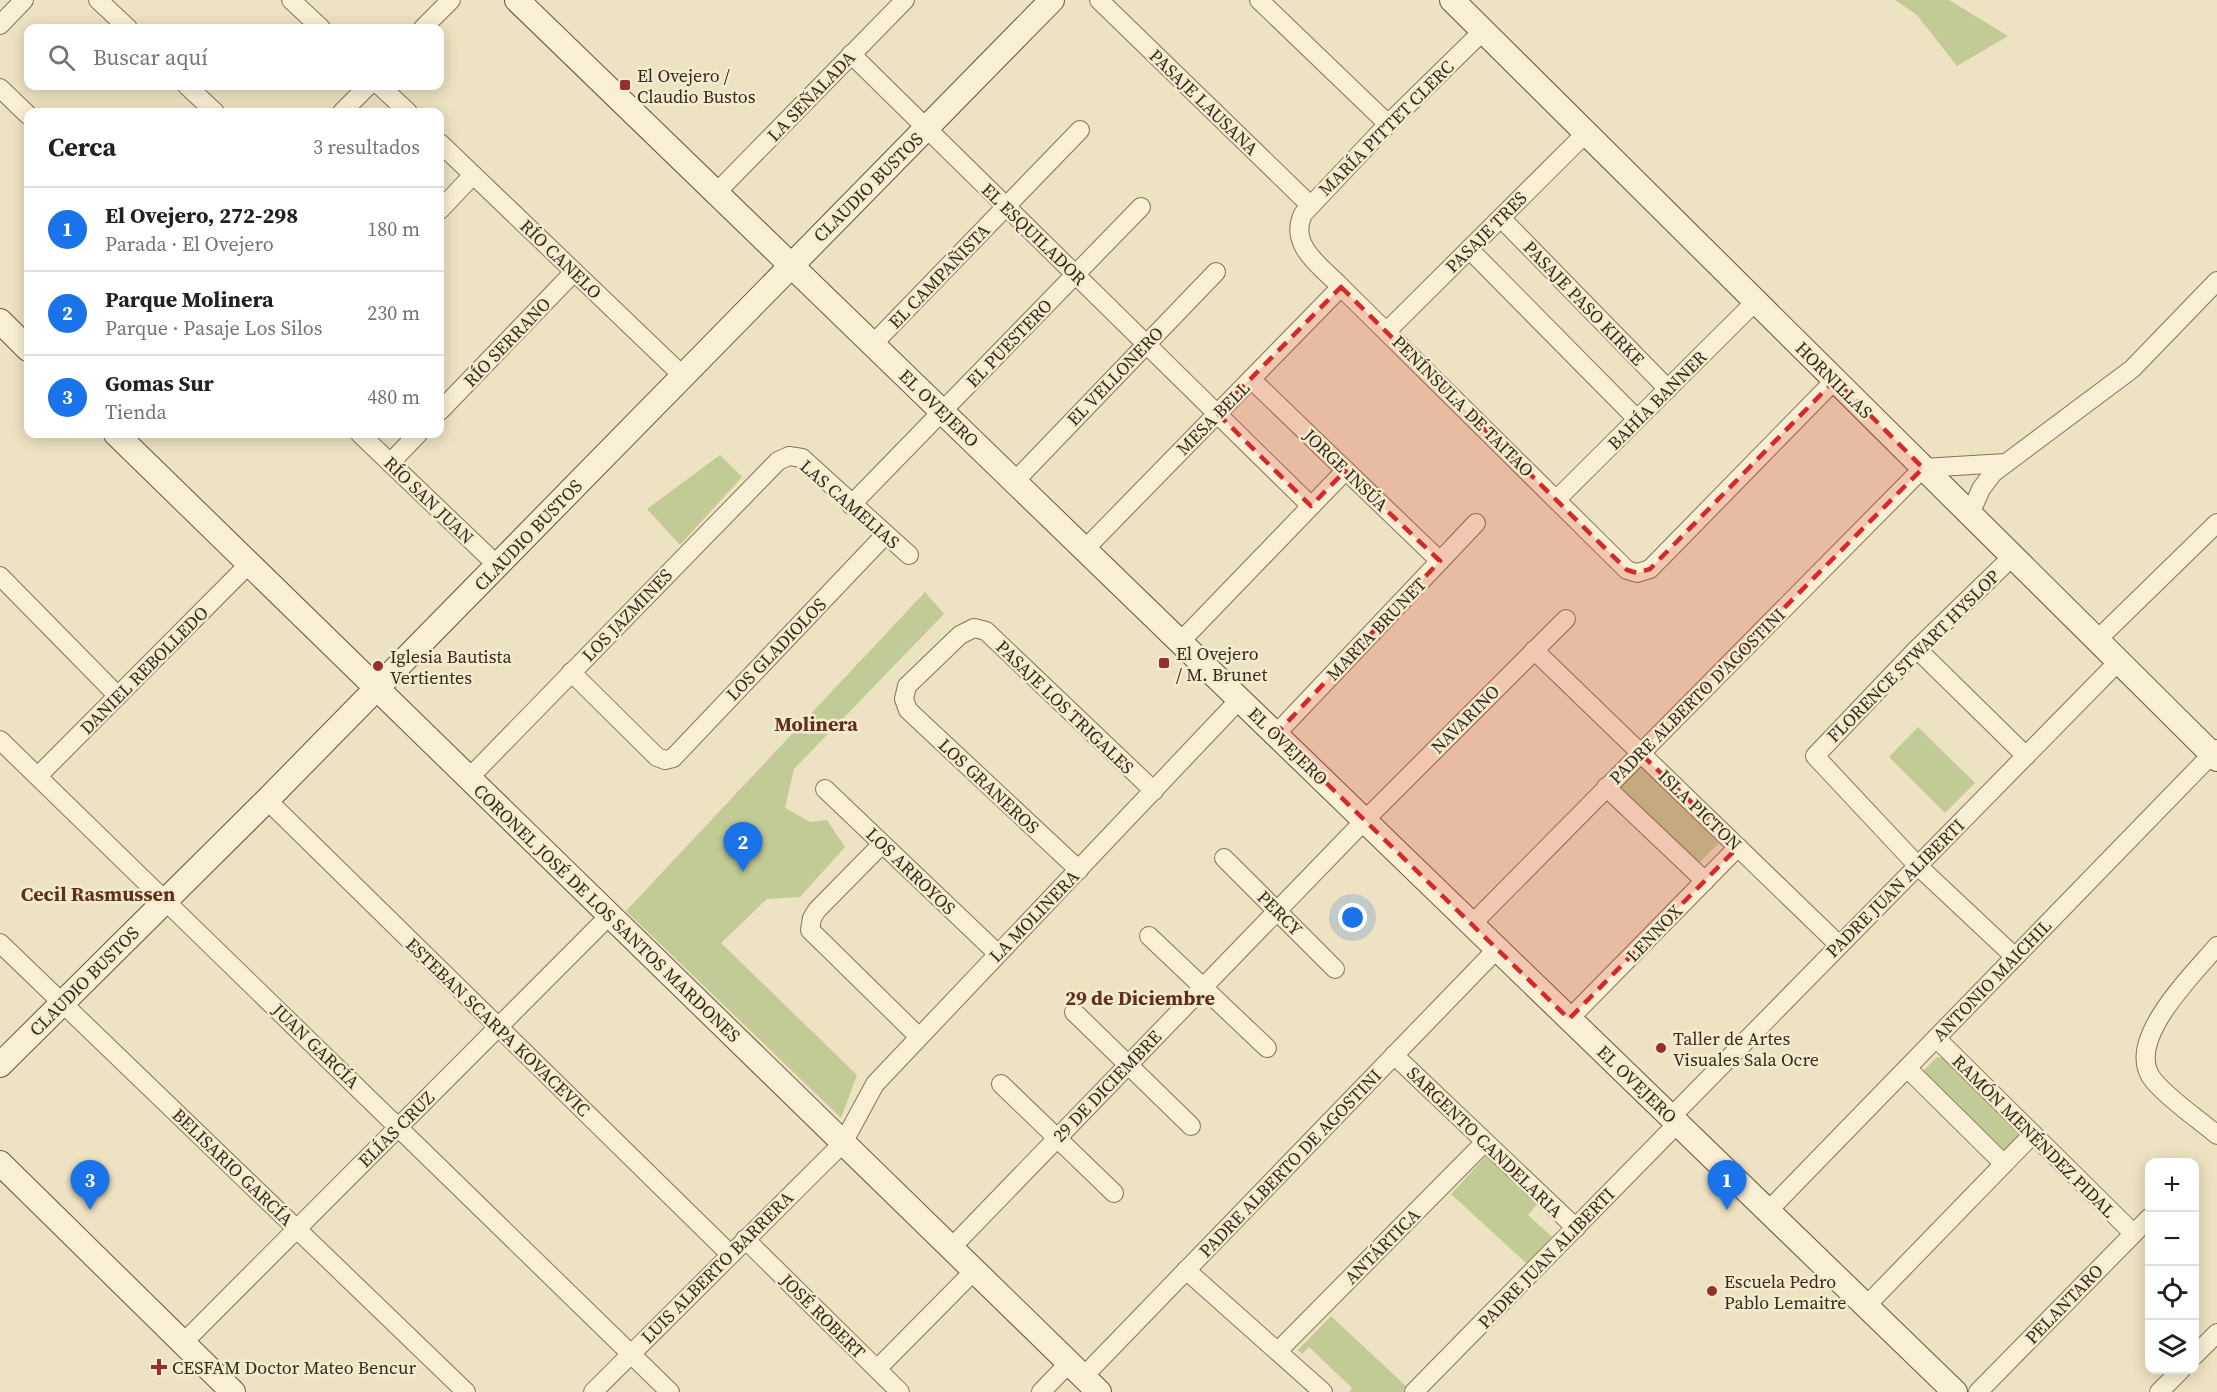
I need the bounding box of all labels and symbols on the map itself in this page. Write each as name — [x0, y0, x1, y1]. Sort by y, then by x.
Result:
street label: PASAJE LAUSANA — [1144, 43, 1264, 161]
street label: LA SEÑALADA — [761, 45, 861, 147]
street label: MARÍA PITTET CLERC — [1313, 55, 1459, 201]
place label: El Ovejero / Claudio Bustos — [637, 63, 756, 109]
marker: El Ovejero / Claudio Bustos — [618, 78, 632, 92]
street label: CLAUDIO BUSTOS — [808, 127, 928, 247]
street label: EL ESQUILADOR — [976, 177, 1092, 291]
street label: PASAJE TRES — [1440, 186, 1532, 278]
street label: RÍO CANELO — [515, 214, 607, 304]
street label: EL CAMPAÑISTA — [883, 218, 996, 334]
street label: PASAJE PASO KIRKE — [1518, 235, 1650, 371]
street label: RÍO SERRANO — [458, 292, 556, 392]
street label: EL PUESTERO — [960, 293, 1058, 393]
street label: EL VELLONERO — [1061, 321, 1169, 431]
street label: PENÍNSULA DE TAITAO — [1387, 330, 1539, 482]
street label: HORNILLAS — [1790, 336, 1878, 424]
street label: BAHÍA BANNER — [1602, 345, 1712, 455]
street label: EL OVEJERO — [893, 363, 985, 453]
street label: MESA BELL — [1171, 376, 1255, 460]
street label: JORGE INSÚA — [1297, 422, 1394, 517]
street label: RÍO SAN JUAN — [378, 451, 480, 549]
street label: LAS CAMELIAS — [795, 454, 905, 554]
street label: CLAUDIO BUSTOS — [468, 474, 588, 596]
street label: LOS JAZMINES — [576, 563, 678, 667]
street label: FLORENCE STWART HYSLOP — [1821, 564, 2005, 748]
street label: MARTA BRUNET — [1320, 572, 1432, 686]
street label: LOS GLADIOLOS — [720, 592, 832, 706]
street label: DANIEL REBOLLEDO — [74, 600, 214, 740]
street label: PADRE ALBERTO D'AGOSTINI — [1603, 602, 1791, 790]
street label: PASAJE LOS TRIGALES — [990, 634, 1140, 780]
place label: El Ovejero / M. Brunet — [1176, 641, 1267, 687]
place label: Iglesia Bautista Vertientes — [390, 644, 512, 690]
marker: El Ovejero / M. Brunet — [1157, 656, 1171, 670]
marker: Iglesia Bautista Vertientes — [371, 659, 385, 673]
street label: NAVARINO — [1425, 679, 1505, 759]
street label: EL OVEJERO — [1242, 701, 1334, 791]
district label: Molinera — [774, 710, 858, 738]
street label: LOS GRANEROS — [933, 733, 1045, 839]
street label: ISLA PICTON — [1653, 764, 1747, 856]
street label: CORONEL JOSÉ DE LOS SANTOS MARDONES — [468, 778, 746, 1048]
street label: PADRE JUAN ALIBERTI — [1820, 813, 1970, 963]
pin: 2 — [724, 822, 762, 872]
street label: LOS ARROYOS — [861, 822, 961, 920]
street label: LA MOLINERA — [983, 864, 1085, 968]
district label: Cecil Rasmussen — [21, 880, 175, 908]
street label: PERCY — [1252, 885, 1309, 942]
street label: LENNOX — [1620, 898, 1688, 967]
your location — [1338, 903, 1367, 932]
street label: ANTONIO MAICHIL — [1927, 913, 2057, 1047]
street label: CLAUDIO BUSTOS — [24, 921, 144, 1041]
street label: ESTEBAN SCARPA KOVACEVIC — [400, 932, 596, 1122]
district label: 29 de Diciembre — [1065, 984, 1215, 1012]
street label: JUAN GARCÍA — [266, 997, 365, 1094]
street label: 29 DE DICIEMBRE — [1047, 1025, 1167, 1147]
place label: Taller de Artes Visuales Sala Ocre — [1673, 1026, 1819, 1072]
street label: EL OVEJERO — [1591, 1039, 1683, 1129]
marker: Taller de Artes Visuales Sala Ocre — [1654, 1041, 1668, 1055]
street label: RAMÓN MENÉNDEZ PIDAL — [1947, 1049, 2121, 1223]
street label: SARGENTO CANDELARIA — [1402, 1061, 1568, 1223]
street label: PADRE ALBERTO DE AGOSTINI — [1193, 1063, 1387, 1263]
street label: ELÍAS CRUZ — [352, 1085, 440, 1173]
street label: BELISARIO GARCÍA — [167, 1103, 299, 1231]
pin: 3 — [70, 1160, 110, 1210]
pin: 1 — [1708, 1160, 1746, 1210]
street label: PADRE JUAN ALIBERTI — [1472, 1182, 1620, 1334]
street label: LUIS ALBERTO BARRERA — [635, 1185, 799, 1349]
street label: ANTÁRTICA — [1339, 1202, 1426, 1289]
street label: PELANTARO — [2019, 1258, 2109, 1350]
street label: JOSÉ ROBERT — [774, 1267, 871, 1364]
place label: Escuela Pedro Pablo Lemaitre — [1724, 1269, 1847, 1315]
marker: Escuela Pedro Pablo Lemaitre — [1705, 1284, 1719, 1298]
place label: CESFAM Doctor Mateo Bencur — [172, 1355, 416, 1380]
marker: CESFAM Doctor Mateo Bencur — [150, 1358, 168, 1376]

